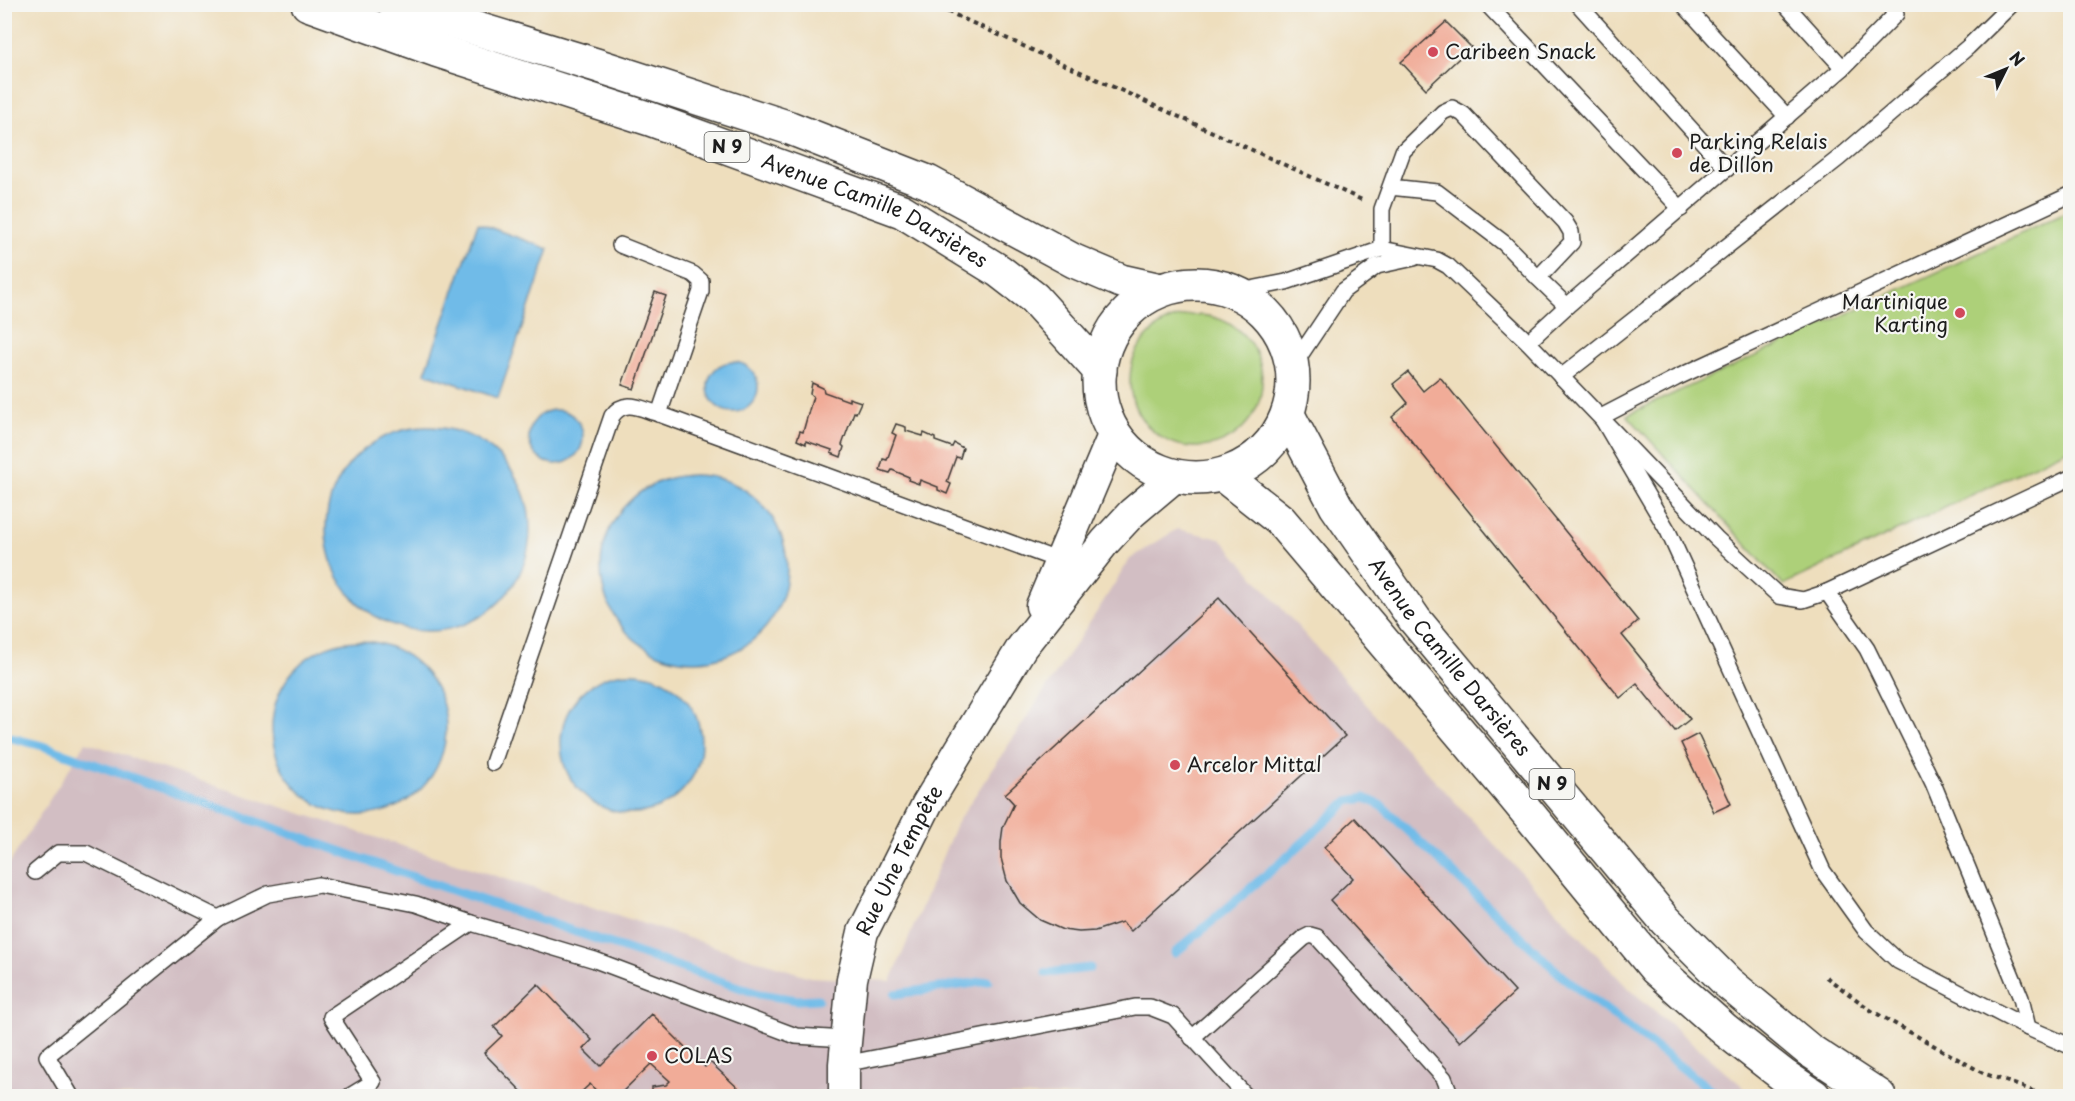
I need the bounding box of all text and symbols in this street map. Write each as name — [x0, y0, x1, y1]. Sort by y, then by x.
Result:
place label: Caribeen Snack — [1445, 36, 1596, 66]
north arrow — [1976, 39, 2036, 99]
marker: Caribeen Snack — [1426, 45, 1440, 59]
text: N — [2005, 45, 2031, 71]
place label: Parking Relais de Dillon — [1689, 126, 1827, 179]
road number: N 9 — [704, 132, 750, 162]
street label: Avenue Camille Darsières — [758, 145, 994, 274]
marker: Parking Relais de Dillon — [1670, 146, 1684, 160]
place label: Martinique Karting — [1842, 286, 1948, 339]
marker: Martinique Karting — [1953, 306, 1967, 320]
street label: Avenue Camille Darsières — [1362, 551, 1538, 762]
place label: Arcelor Mittal — [1187, 749, 1322, 779]
marker: Arcelor Mittal — [1168, 758, 1182, 772]
road number: N 9 — [1530, 769, 1574, 799]
street label: Rue Une Tempête — [848, 779, 949, 940]
place label: COLAS — [664, 1040, 733, 1070]
marker: COLAS — [645, 1049, 659, 1063]

